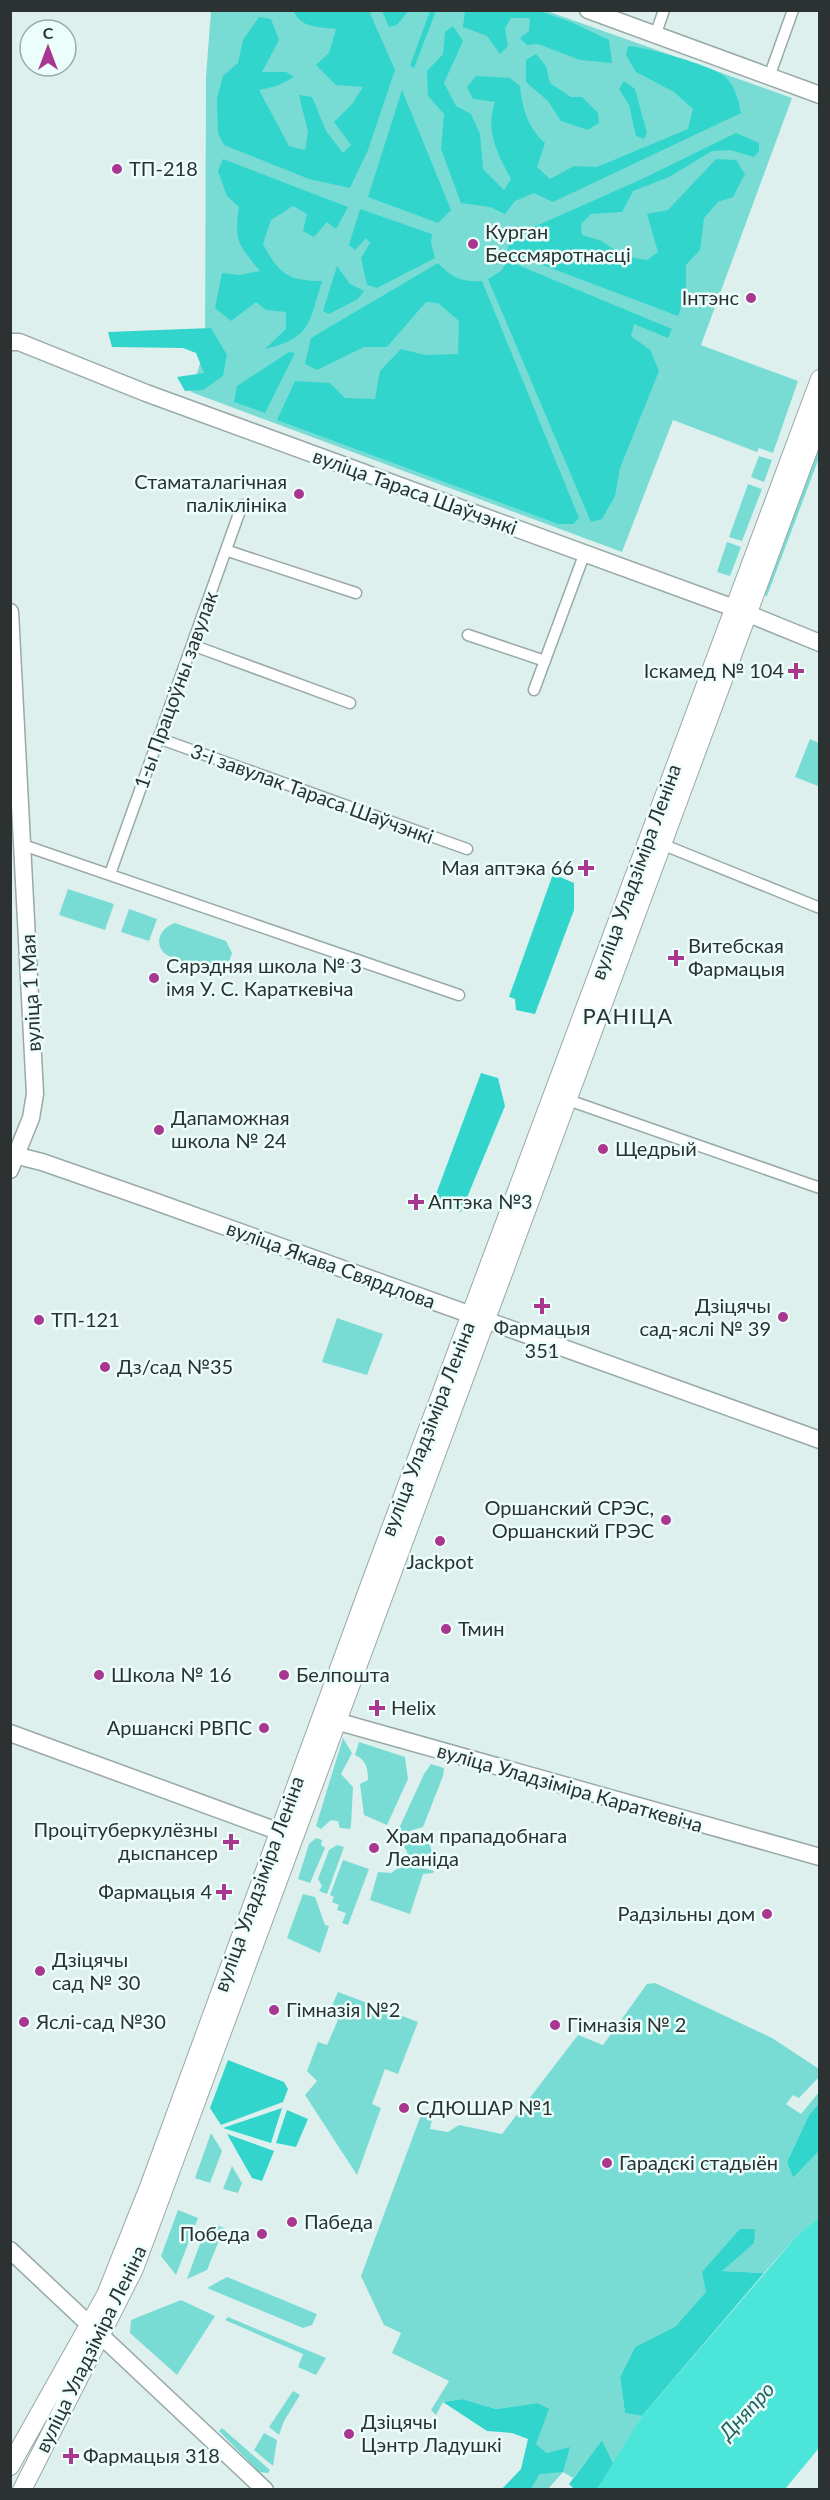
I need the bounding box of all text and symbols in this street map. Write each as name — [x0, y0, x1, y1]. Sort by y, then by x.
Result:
north arrow — [18, 18, 78, 78]
text: С — [43, 23, 54, 42]
place label: ТП-218 — [129, 156, 198, 180]
marker: ТП-218 — [110, 162, 124, 176]
place label: Курган Бессмяротнасці — [485, 219, 631, 266]
marker: Курган Бессмяротнасці — [466, 237, 480, 251]
place label: Інтэнс — [682, 285, 739, 309]
marker: Інтэнс — [744, 291, 758, 305]
street label: вуліца Тараса Шаўчэнкі — [310, 443, 521, 539]
place label: Стаматалагічная паліклініка — [134, 469, 287, 516]
marker: Стаматалагічная паліклініка — [292, 487, 306, 501]
street label: 1-ы Працоўны завулак — [128, 587, 222, 792]
place label: Іскамед № 104 — [644, 658, 784, 682]
marker: Іскамед № 104 — [789, 664, 803, 678]
street label: 3-і завулак Тараса Шаўчэнкі — [188, 738, 437, 848]
street label: вуліца Уладзіміра Леніна — [585, 761, 685, 983]
place label: Мая аптэка 66 — [441, 855, 574, 879]
marker: Мая аптэка 66 — [579, 861, 593, 875]
place label: Витебская Фармацыя — [688, 933, 785, 980]
street label: вуліца 1 Мая — [15, 934, 45, 1052]
marker: Витебская Фармацыя — [669, 951, 683, 965]
place label: Сярэдняя школа № 3 імя У. С. Караткевіча — [166, 953, 362, 1000]
marker: Сярэдняя школа № 3 імя У. С. Караткевіча — [147, 971, 161, 985]
district label: РАНІЦА — [582, 1002, 674, 1029]
place label: Дапаможная школа № 24 — [171, 1105, 290, 1152]
marker: Дапаможная школа № 24 — [152, 1123, 166, 1137]
place label: Щедрый — [615, 1136, 697, 1160]
marker: Щедрый — [596, 1142, 610, 1156]
place label: Аптэка №3 — [428, 1189, 533, 1213]
marker: Аптэка №3 — [409, 1195, 423, 1209]
street label: вуліца Якава Свярдлова — [224, 1215, 439, 1313]
place label: Дзіцячы сад-яслі № 39 — [639, 1293, 771, 1340]
marker: Фармацыя 351 — [535, 1299, 549, 1313]
place label: ТП-121 — [51, 1307, 120, 1331]
marker: Дзіцячы сад-яслі № 39 — [776, 1310, 790, 1324]
marker: ТП-121 — [32, 1313, 46, 1327]
place label: Фармацыя 351 — [494, 1315, 590, 1362]
street label: вуліца Уладзіміра Леніна — [375, 1318, 479, 1539]
place label: Дз/сад №35 — [117, 1354, 233, 1378]
marker: Дз/сад №35 — [98, 1360, 112, 1374]
place label: Оршанский СРЭС, Оршанский ГРЭС — [485, 1495, 654, 1542]
marker: Оршанский СРЭС, Оршанский ГРЭС — [659, 1513, 673, 1527]
marker: Jackpot — [433, 1534, 447, 1548]
place label: Jackpot — [406, 1549, 474, 1573]
place label: Тмин — [458, 1616, 505, 1640]
marker: Тмин — [439, 1622, 453, 1636]
place label: Школа № 16 — [111, 1662, 232, 1686]
place label: Белпошта — [296, 1662, 390, 1686]
marker: Школа № 16 — [92, 1668, 106, 1682]
marker: Белпошта — [277, 1668, 291, 1682]
place label: Helix — [391, 1695, 436, 1719]
marker: Helix — [368, 1699, 386, 1717]
place label: Аршанскі РВПС — [107, 1715, 252, 1739]
marker: Аршанскі РВПС — [257, 1721, 271, 1735]
street label: вуліца Уладзіміра Караткевіча — [435, 1738, 706, 1836]
street label: вуліца Уладзіміра Леніна — [208, 1773, 308, 1995]
place label: Процітуберкулёзны дыспансер — [33, 1817, 218, 1864]
place label: Храм прападобнага Леаніда — [385, 1823, 567, 1870]
marker: Процітуберкулёзны дыспансер — [222, 1833, 240, 1851]
marker: Храм прападобнага Леаніда — [367, 1841, 381, 1855]
place label: Фармацыя 4 — [98, 1879, 212, 1903]
marker: Фармацыя 4 — [217, 1885, 231, 1899]
place label: Радзільны дом — [618, 1901, 755, 1925]
marker: Радзільны дом — [760, 1907, 774, 1921]
place label: Дзіцячы сад № 30 — [52, 1947, 140, 1994]
marker: Дзіцячы сад № 30 — [33, 1964, 47, 1978]
place label: Гімназія №2 — [286, 1997, 400, 2021]
marker: Гімназія №2 — [267, 2003, 281, 2017]
place label: Яслі-сад №30 — [35, 2009, 166, 2033]
place label: Гімназія № 2 — [567, 2012, 686, 2036]
marker: Яслі-сад №30 — [17, 2015, 31, 2029]
marker: Гімназія № 2 — [548, 2018, 562, 2032]
place label: СДЮШАР №1 — [416, 2095, 553, 2119]
marker: СДЮШАР №1 — [397, 2101, 411, 2115]
place label: Гарадскі стадыён — [619, 2150, 778, 2174]
marker: Гарадскі стадыён — [600, 2156, 614, 2170]
place label: Пабеда — [304, 2209, 373, 2233]
marker: Пабеда — [285, 2215, 299, 2229]
place label: Победа — [180, 2221, 250, 2245]
marker: Победа — [255, 2227, 269, 2241]
street label: вуліца Уладзіміра Леніна — [29, 2241, 151, 2456]
water label: Дняпро — [712, 2376, 779, 2445]
place label: Дзіцячы Цэнтр Ладушкі — [361, 2409, 502, 2456]
marker: Дзіцячы Цэнтр Ладушкі — [342, 2427, 356, 2441]
place label: Фармацыя 318 — [83, 2443, 220, 2467]
marker: Фармацыя 318 — [64, 2449, 78, 2463]

